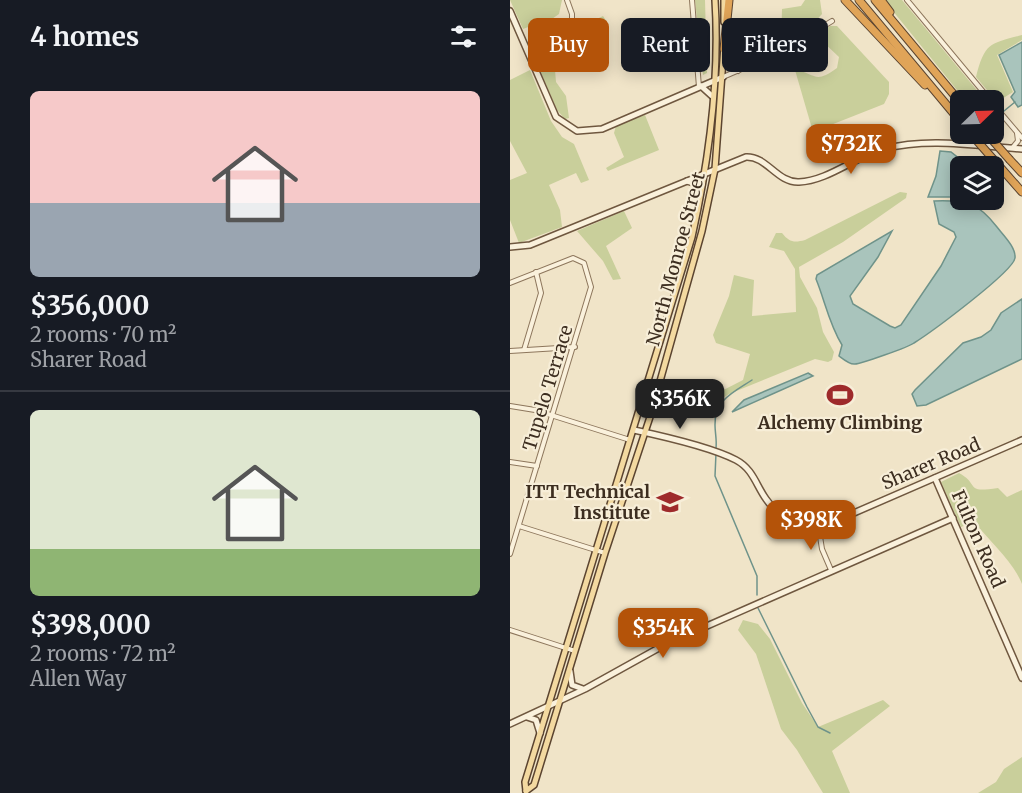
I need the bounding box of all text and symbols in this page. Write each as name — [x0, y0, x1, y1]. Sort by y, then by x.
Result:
chip: Buy — [528, 18, 609, 72]
chip: Rent — [621, 18, 710, 72]
chip: Filters — [722, 18, 828, 72]
text: 4 homes — [30, 20, 139, 53]
icon: filters — [447, 20, 480, 53]
north arrow — [950, 90, 1004, 144]
map controls — [950, 90, 1004, 210]
pin: $732K — [809, 124, 893, 175]
icon: home — [201, 130, 309, 238]
text: $732K — [820, 131, 882, 156]
button: layers — [950, 156, 1004, 210]
street label: North Monroe Street — [641, 169, 710, 348]
text: $356,000 — [30, 289, 149, 322]
text: 2 rooms · 70 m² — [30, 322, 176, 347]
street label: Tupelo Terrace — [517, 322, 578, 453]
text: Sharer Road — [30, 347, 147, 372]
pin: $356K — [638, 379, 722, 430]
sports icon: Alchemy Climbing — [825, 380, 855, 410]
text: $356K — [649, 386, 711, 411]
place label: Alchemy Climbing — [757, 411, 922, 434]
street label: Sharer Road — [878, 432, 984, 495]
icon: home — [201, 449, 309, 557]
place label: ITT Technical Institute — [525, 480, 650, 524]
street label: Fulton Road — [947, 486, 1010, 591]
school or university icon: ITT Technical Institute — [655, 487, 685, 517]
pin: $398K — [769, 500, 853, 551]
text: $398K — [780, 507, 842, 532]
text: $398,000 — [30, 608, 151, 641]
pin: $354K — [621, 608, 705, 659]
text: $354K — [632, 615, 694, 640]
text: 2 rooms · 72 m² — [30, 641, 176, 666]
text: Allen Way — [30, 666, 126, 691]

